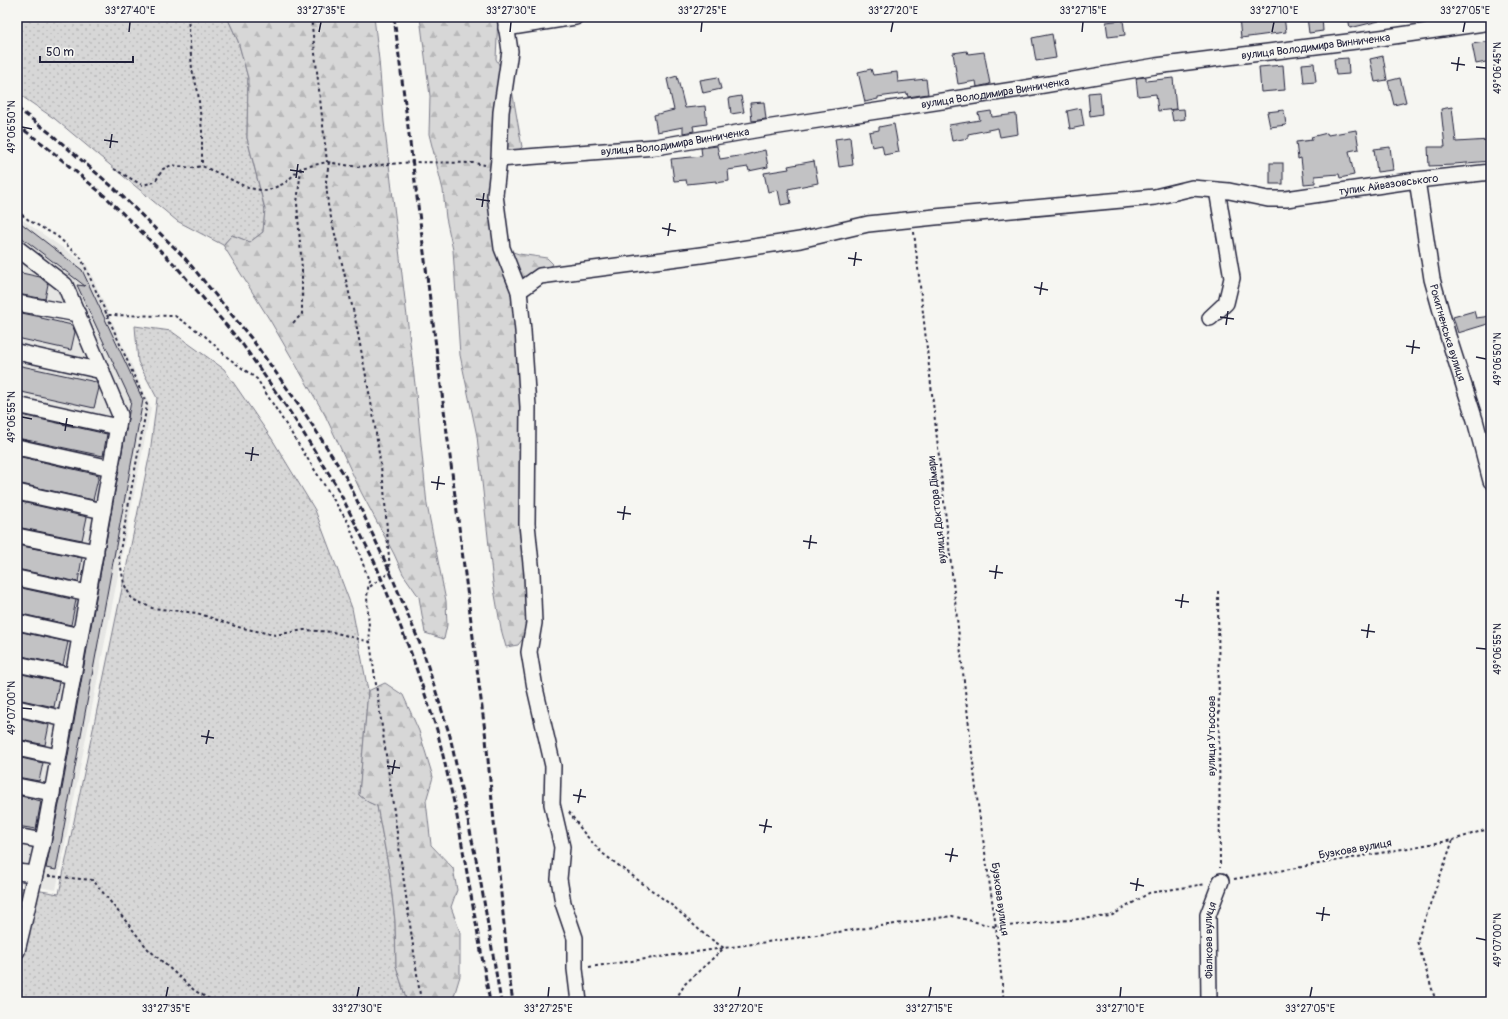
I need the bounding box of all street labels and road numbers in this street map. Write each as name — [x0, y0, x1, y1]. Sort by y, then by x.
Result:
street label: вулиця Володимира Винниченка — [1241, 30, 1391, 62]
street label: вулиця Володимира Винниченка — [920, 74, 1070, 111]
street label: вулиця Володимира Винниченка — [600, 125, 750, 158]
street label: тупик Айвазовського — [1338, 171, 1439, 198]
street label: Рокитненська вулиця — [1427, 283, 1469, 383]
street label: вулиця Доктора Дімари — [925, 455, 949, 565]
street label: вулиця Утьосова — [1205, 696, 1218, 776]
street label: Бузкова вулиця — [1317, 836, 1393, 862]
street label: Бузкова вулиця — [988, 861, 1012, 937]
street label: Фіалкова вулиця — [1201, 900, 1219, 979]

